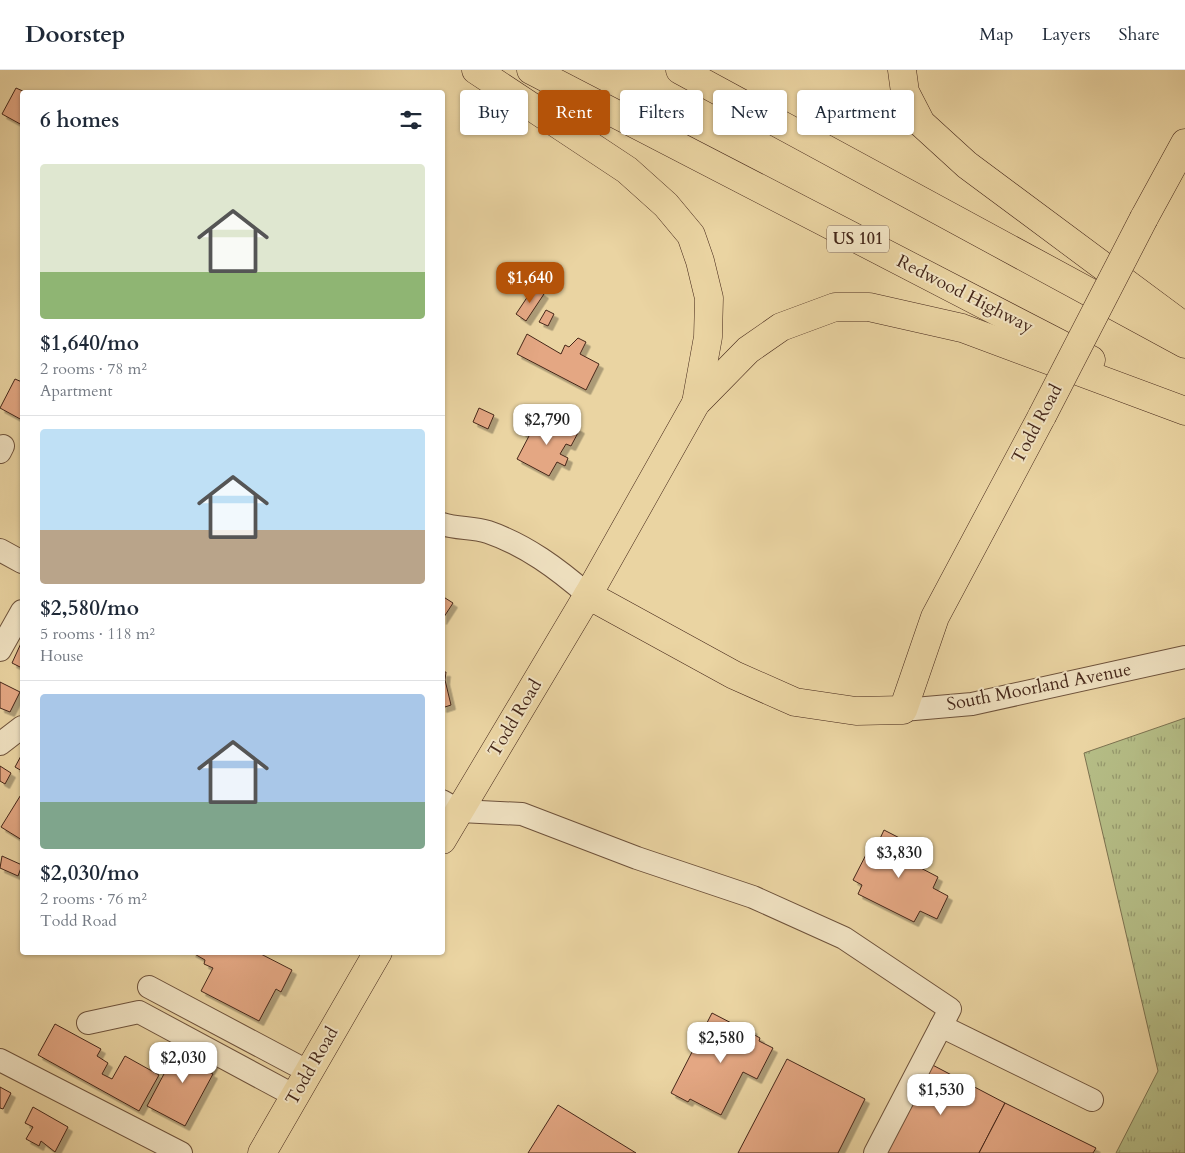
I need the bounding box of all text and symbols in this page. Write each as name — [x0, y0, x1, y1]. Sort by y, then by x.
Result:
text: Doorstep — [25, 18, 125, 51]
text: Map — [979, 22, 1014, 47]
text: Layers — [1042, 22, 1091, 47]
text: Share — [1119, 22, 1160, 47]
chip: Buy — [460, 90, 528, 135]
chip: Rent — [538, 90, 610, 135]
chip: Filters — [620, 90, 703, 135]
chip: New — [713, 90, 787, 135]
chip: Apartment — [797, 90, 914, 135]
text: 6 homes — [40, 106, 119, 135]
icon: filters — [397, 106, 425, 134]
icon: home — [188, 196, 278, 286]
road number: US 101 — [827, 226, 889, 252]
street label: Redwood Highway — [892, 249, 1038, 339]
pin: $1,640 — [489, 262, 571, 304]
text: $1,640 — [507, 267, 553, 289]
text: $1,640/mo — [40, 329, 139, 358]
text: 2 rooms · 78 m² — [40, 358, 147, 380]
text: Apartment — [40, 380, 113, 402]
street label: Todd Road — [1006, 380, 1069, 468]
pin: $2,790 — [506, 404, 588, 446]
text: $2,790 — [524, 409, 570, 431]
icon: home — [188, 462, 278, 552]
text: $2,580/mo — [40, 594, 139, 623]
text: 5 rooms · 118 m² — [40, 623, 155, 645]
text: House — [40, 645, 83, 667]
street label: South Moorland Avenue — [945, 657, 1133, 717]
street label: Todd Road — [482, 674, 548, 762]
icon: home — [188, 727, 278, 817]
pin: $3,830 — [858, 836, 940, 879]
text: $3,830 — [876, 842, 922, 864]
text: $2,030/mo — [40, 859, 139, 888]
text: 2 rooms · 76 m² — [40, 888, 147, 910]
text: Todd Road — [40, 910, 117, 932]
street label: Todd Road — [280, 1022, 345, 1110]
pin: $2,580 — [680, 1022, 762, 1064]
text: $2,580 — [698, 1027, 744, 1049]
pin: $2,030 — [142, 1042, 224, 1084]
text: $2,030 — [160, 1047, 206, 1069]
pin: $1,530 — [900, 1074, 982, 1116]
text: $1,530 — [918, 1079, 964, 1101]

